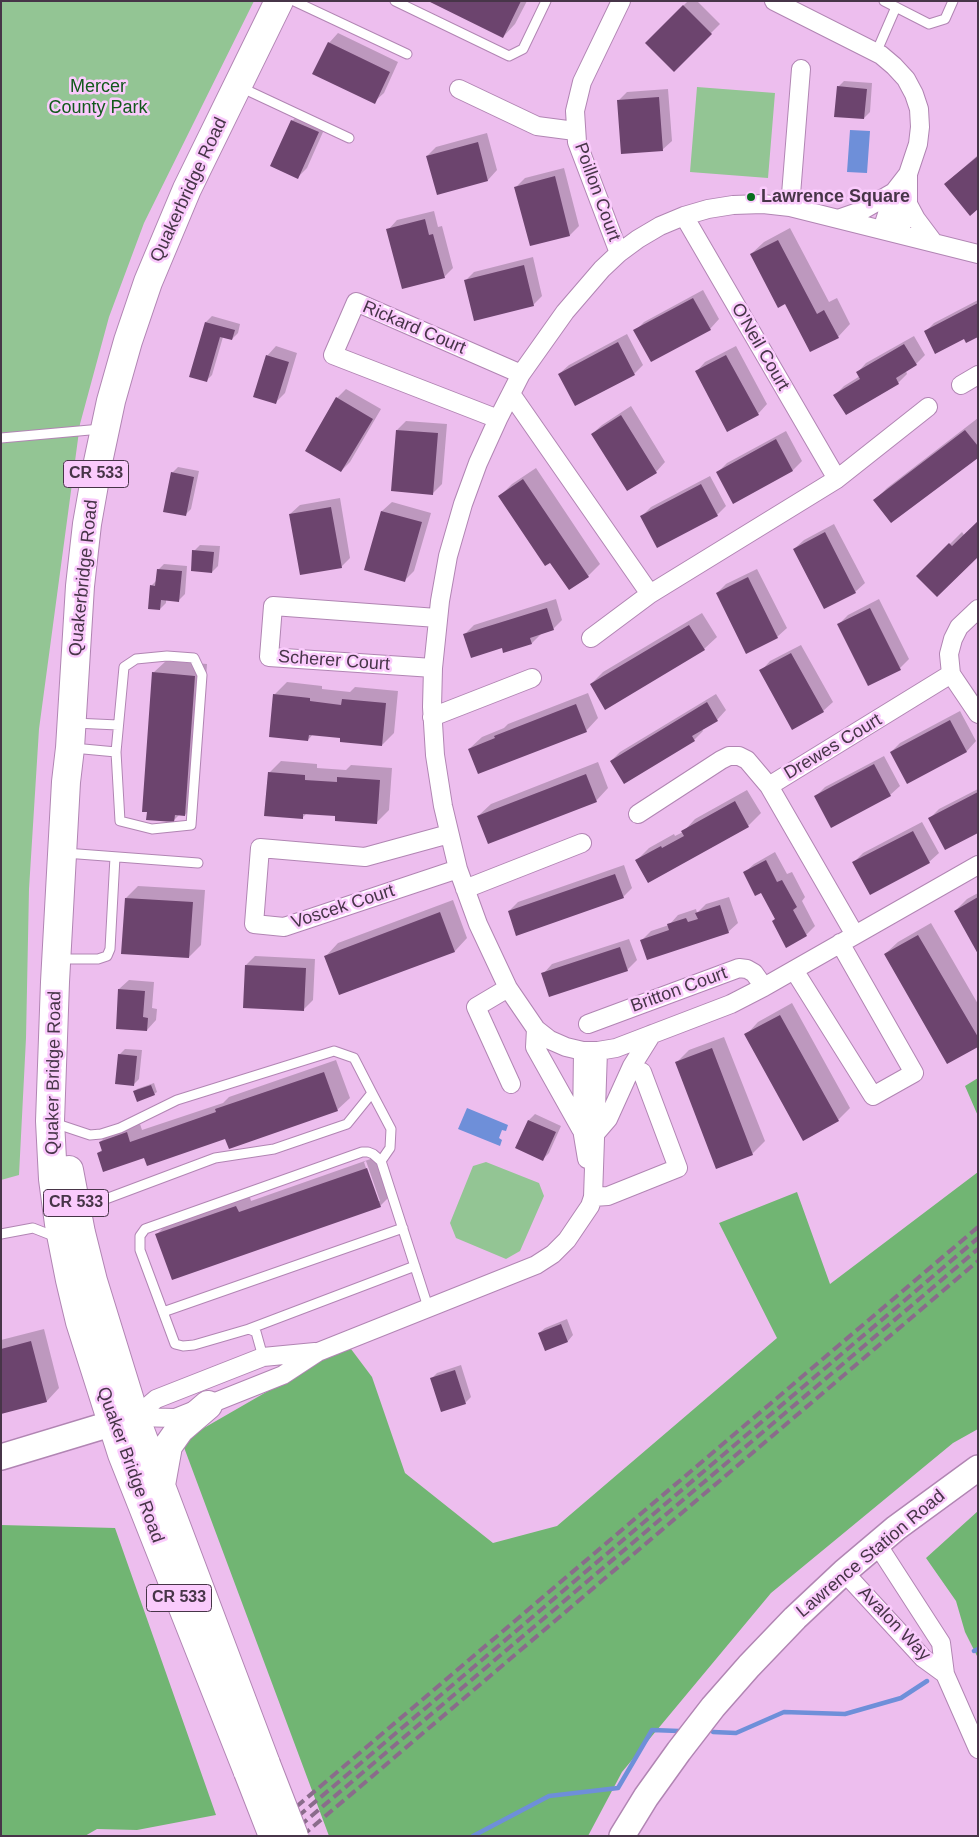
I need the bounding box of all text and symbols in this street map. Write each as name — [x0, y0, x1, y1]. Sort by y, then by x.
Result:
park label: Mercer County Park — [48, 76, 148, 118]
street label: Quakerbridge Road — [146, 114, 232, 266]
street label: Poillon Court — [569, 140, 625, 244]
place label: Lawrence Square — [761, 186, 910, 208]
marker: Lawrence Square — [745, 191, 757, 203]
street label: Rickard Court — [359, 297, 469, 359]
street label: O'Neil Court — [726, 299, 794, 395]
road number: CR 533 — [64, 460, 128, 488]
street label: Quakerbridge Road — [65, 499, 103, 657]
street label: Scherer Court — [277, 646, 391, 676]
street label: Drewes Court — [780, 709, 886, 785]
street label: Voscek Court — [289, 880, 397, 934]
street label: Britton Court — [628, 963, 730, 1017]
street label: Quaker Bridge Road — [42, 991, 66, 1155]
road number: CR 533 — [44, 1190, 108, 1216]
street label: Quaker Bridge Road — [92, 1384, 168, 1546]
street label: Lawrence Station Road — [792, 1486, 950, 1622]
street label: Avalon Way — [853, 1582, 935, 1666]
road number: CR 533 — [146, 1585, 212, 1612]

